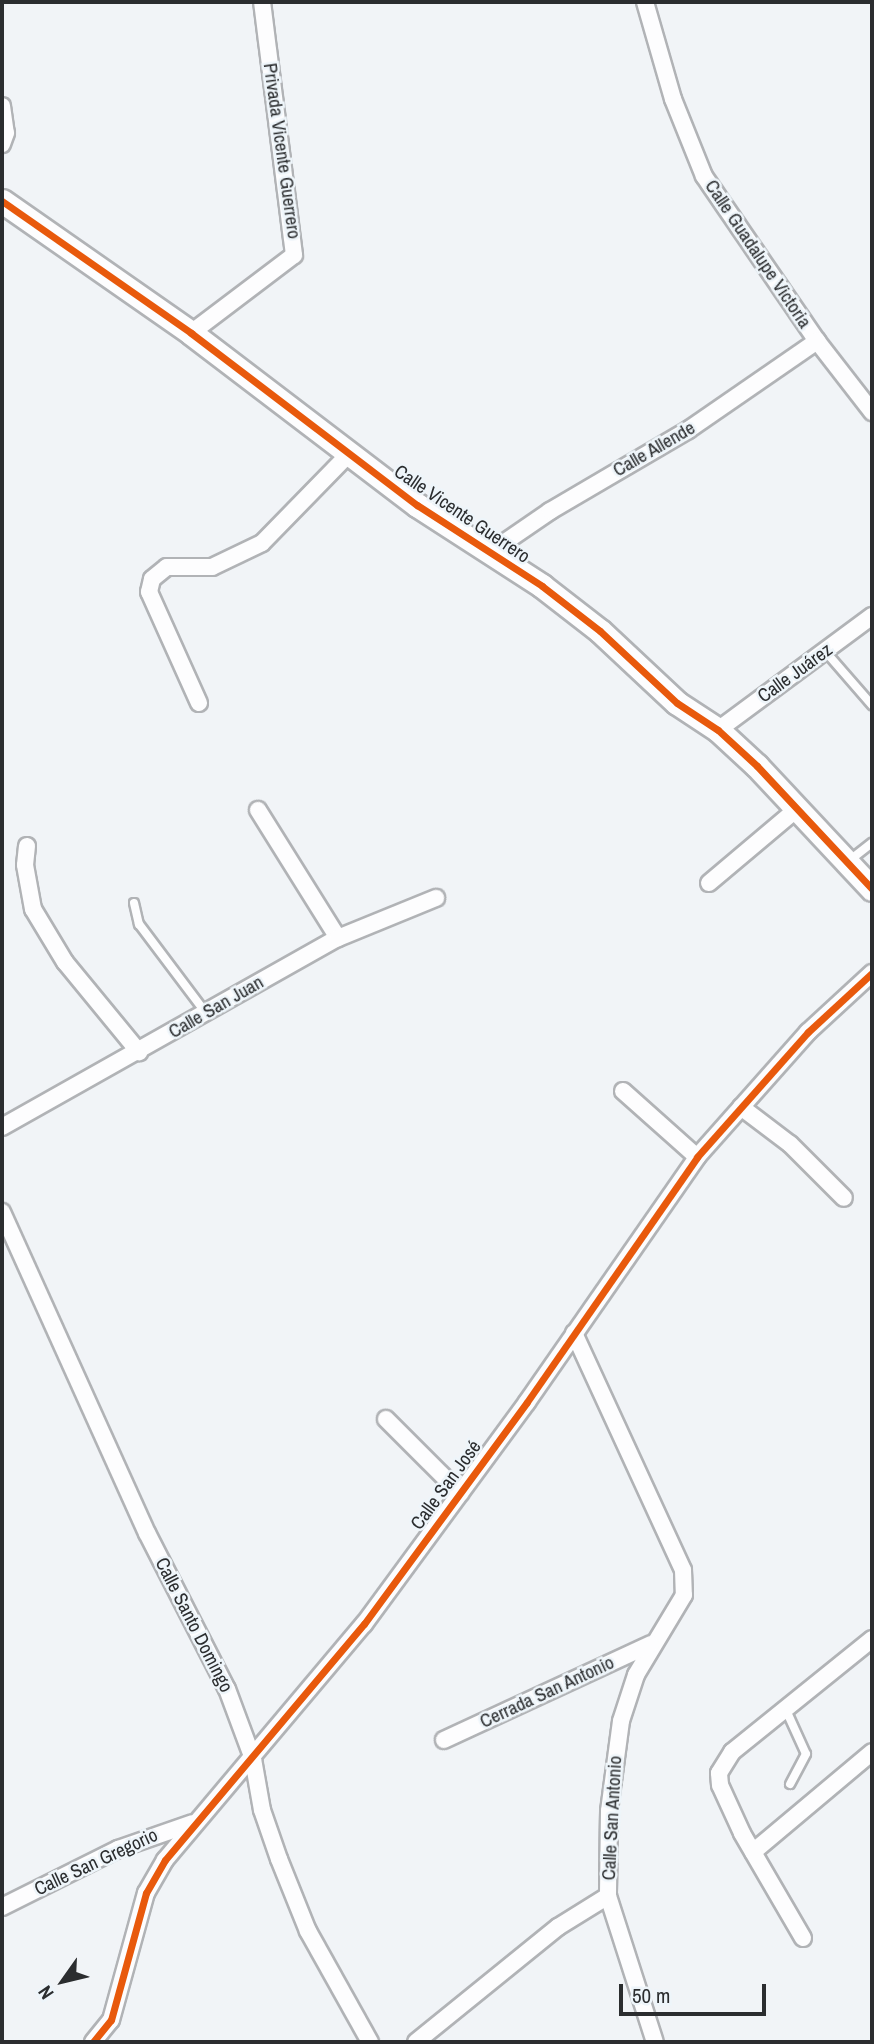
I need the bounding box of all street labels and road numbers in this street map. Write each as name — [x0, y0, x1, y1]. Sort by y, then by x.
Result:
street label: Privada Vicente Guerrero — [258, 62, 306, 240]
street label: Calle Guadalupe Victoria — [700, 176, 816, 332]
street label: Calle Allende — [609, 416, 699, 482]
street label: Calle Vicente Guerrero — [390, 460, 534, 568]
street label: Calle Juárez — [753, 638, 837, 708]
street label: Calle San Juan — [165, 971, 267, 1043]
street label: Calle San José — [406, 1436, 486, 1534]
street label: Calle Santo Domingo — [150, 1554, 238, 1696]
street label: Cerrada San Antonio — [476, 1651, 618, 1733]
street label: Calle San Antonio — [597, 1755, 627, 1881]
street label: Calle San Gregorio — [31, 1823, 161, 1901]

